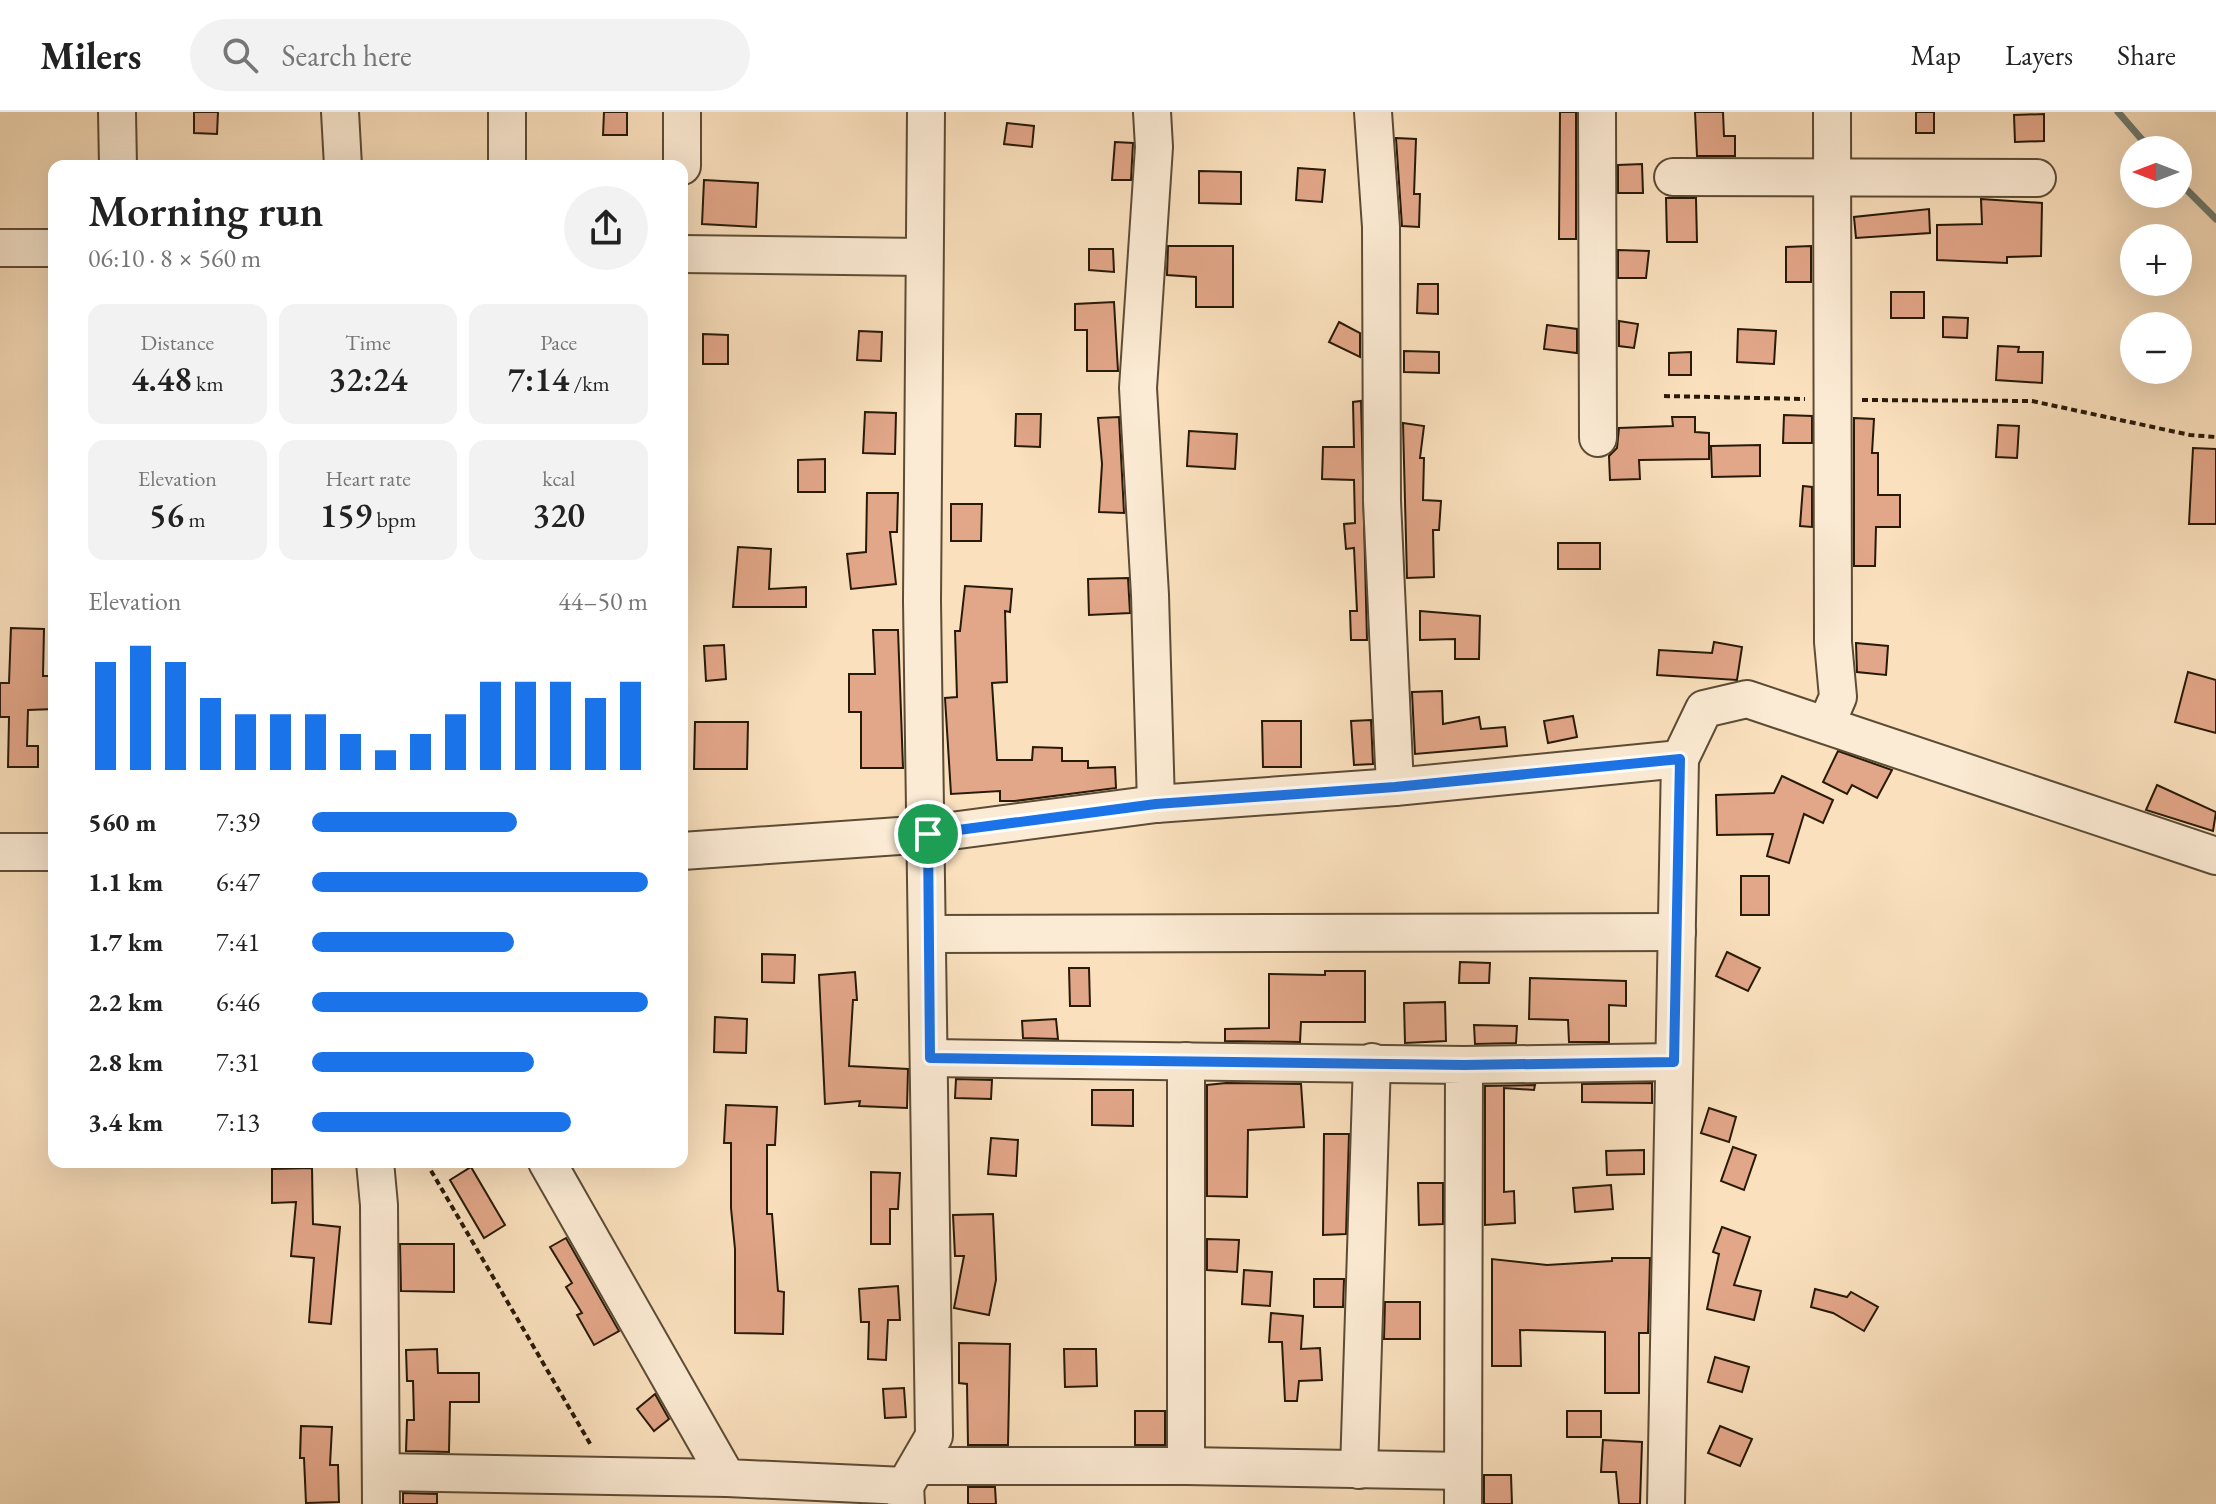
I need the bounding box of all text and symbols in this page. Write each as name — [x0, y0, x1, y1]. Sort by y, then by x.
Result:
search box — [190, 19, 750, 91]
text: Milers — [40, 31, 142, 80]
icon: search — [218, 33, 262, 77]
text: Search here — [282, 36, 412, 75]
text: Map — [1911, 37, 1961, 73]
text: Layers — [2005, 37, 2073, 73]
text: Share — [2117, 37, 2176, 73]
north arrow — [2120, 136, 2192, 208]
map controls — [2120, 136, 2192, 384]
text: Morning run — [88, 182, 324, 239]
button: share — [564, 186, 648, 270]
button: + — [2120, 224, 2192, 296]
text: 06:10 · 8 × 560 m — [88, 241, 261, 275]
button: − — [2120, 312, 2192, 384]
text: Distance — [141, 328, 214, 357]
text: Time — [345, 328, 391, 357]
text: Pace — [540, 328, 577, 357]
text: 4.48 — [131, 357, 192, 401]
text: 32:24 — [329, 357, 407, 401]
text: 7:14 — [508, 357, 569, 401]
text: km — [192, 369, 224, 398]
text: /km — [569, 369, 610, 398]
text: Elevation — [138, 464, 217, 493]
text: Heart rate — [325, 464, 411, 493]
text: kcal — [542, 464, 575, 493]
text: 56 — [149, 493, 184, 537]
text: 159 — [320, 493, 372, 537]
text: 320 — [533, 493, 585, 537]
text: m — [184, 505, 206, 534]
text: bpm — [372, 505, 416, 534]
text: Elevation — [88, 584, 182, 618]
text: 44–50 m — [558, 584, 648, 618]
pin — [894, 800, 962, 868]
text: 560 m — [88, 805, 156, 839]
text: 7:39 — [216, 805, 260, 839]
icon: arrive — [906, 812, 950, 856]
text: 1.1 km — [88, 865, 163, 899]
text: 6:47 — [216, 865, 260, 899]
text: 1.7 km — [88, 925, 163, 959]
text: 7:41 — [216, 925, 260, 959]
text: 2.2 km — [88, 985, 163, 1019]
text: 6:46 — [216, 985, 260, 1019]
text: 2.8 km — [88, 1045, 163, 1079]
text: 7:31 — [216, 1045, 260, 1079]
text: 3.4 km — [88, 1105, 163, 1139]
text: 7:13 — [216, 1105, 260, 1139]

